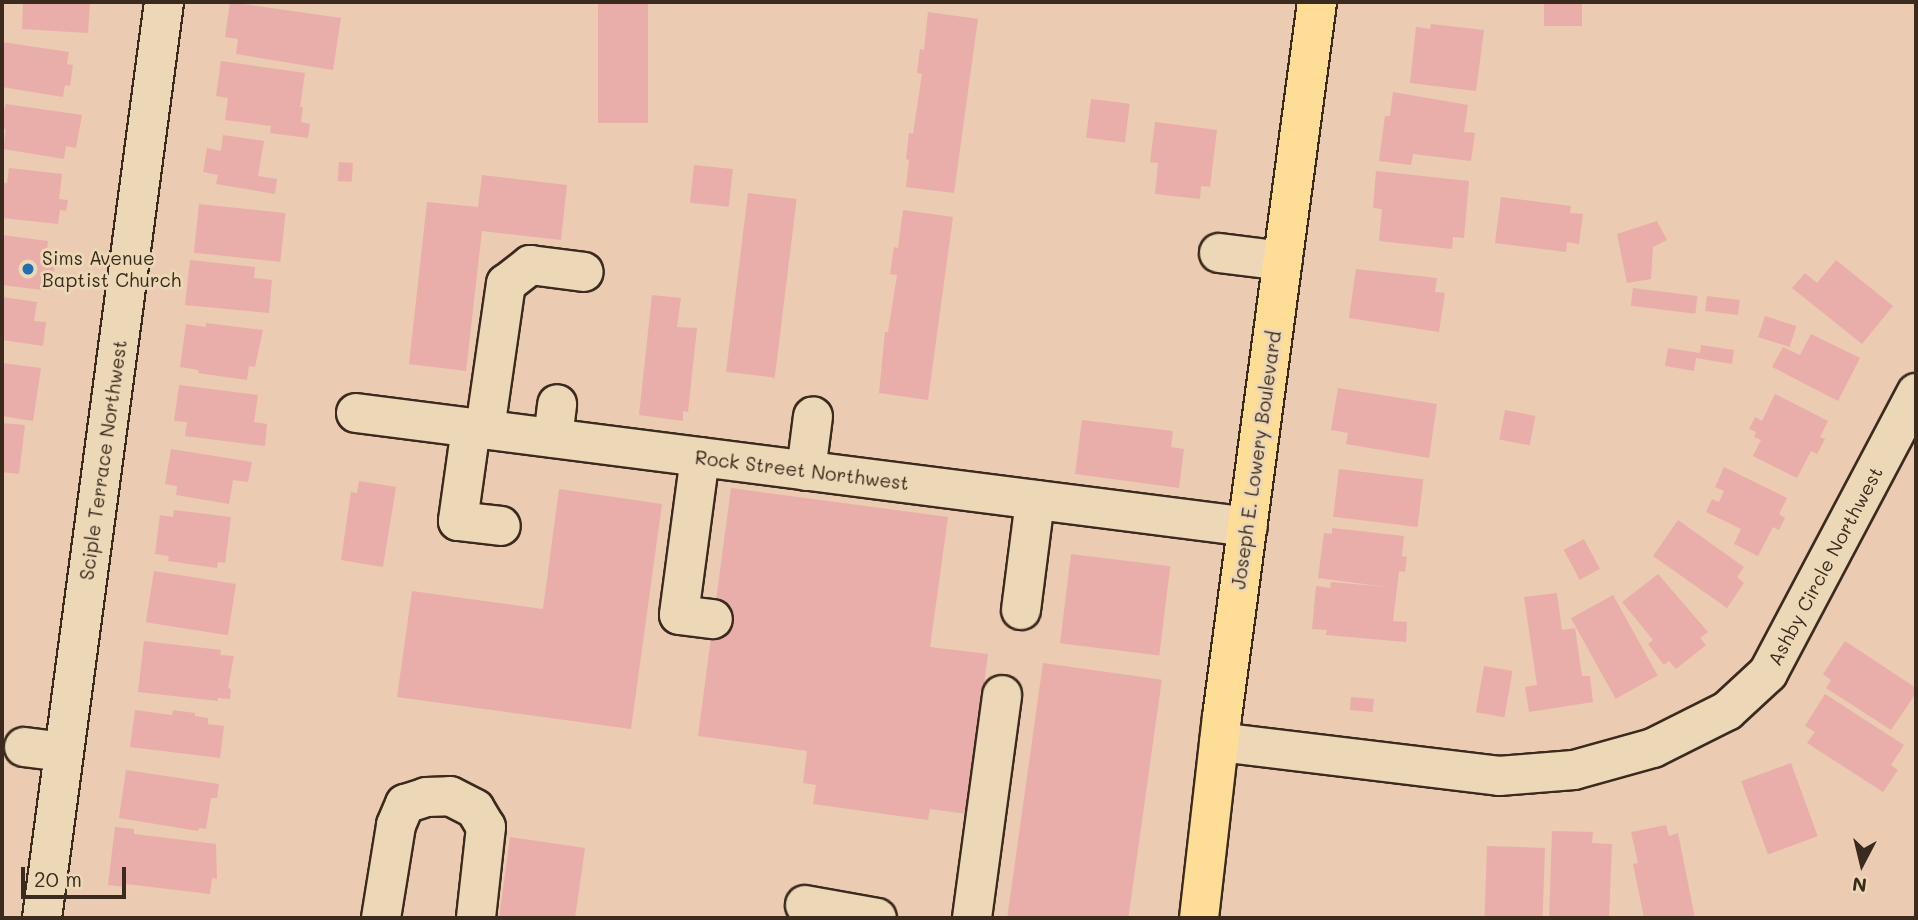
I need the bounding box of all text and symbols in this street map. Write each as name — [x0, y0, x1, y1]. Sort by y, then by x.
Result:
place label: Sims Avenue Baptist Church — [42, 247, 181, 291]
marker: Sims Avenue Baptist Church — [20, 261, 36, 277]
street label: Joseph E. Lowery Boulevard — [1227, 329, 1285, 591]
street label: Sciple Terrace Northwest — [75, 338, 131, 582]
street label: Rock Street Northwest — [694, 446, 910, 494]
street label: Ashby Circle Northwest — [1763, 463, 1887, 669]
north arrow — [1827, 829, 1897, 899]
scale bar — [24, 853, 130, 897]
text: 20 m — [34, 865, 82, 892]
text: N — [1851, 872, 1868, 899]

